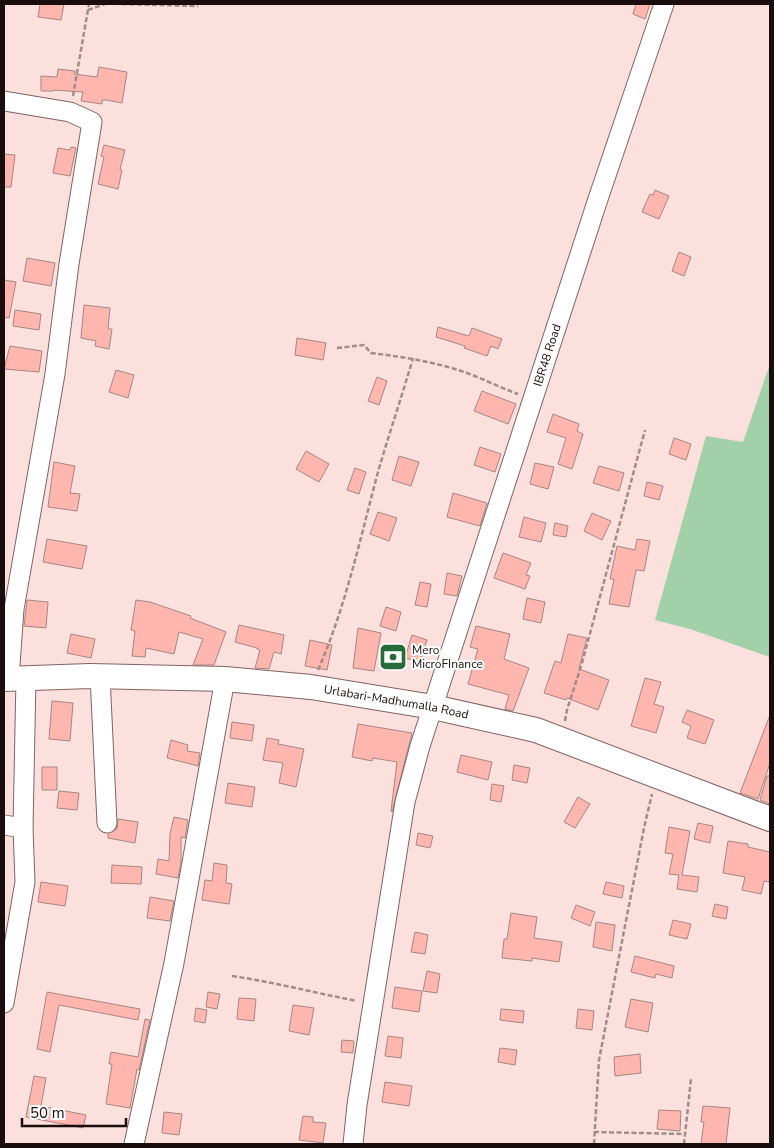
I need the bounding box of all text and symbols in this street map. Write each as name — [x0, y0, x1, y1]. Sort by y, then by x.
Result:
street label: IBR48 Road — [530, 322, 565, 388]
bank icon: Mero MicroFInance — [378, 642, 408, 672]
place label: Mero MicroFInance — [412, 642, 483, 672]
street label: Urlabari-Madhumalla Road — [323, 681, 470, 723]
scale bar — [22, 1096, 126, 1128]
text: 50 m — [30, 1103, 65, 1123]

